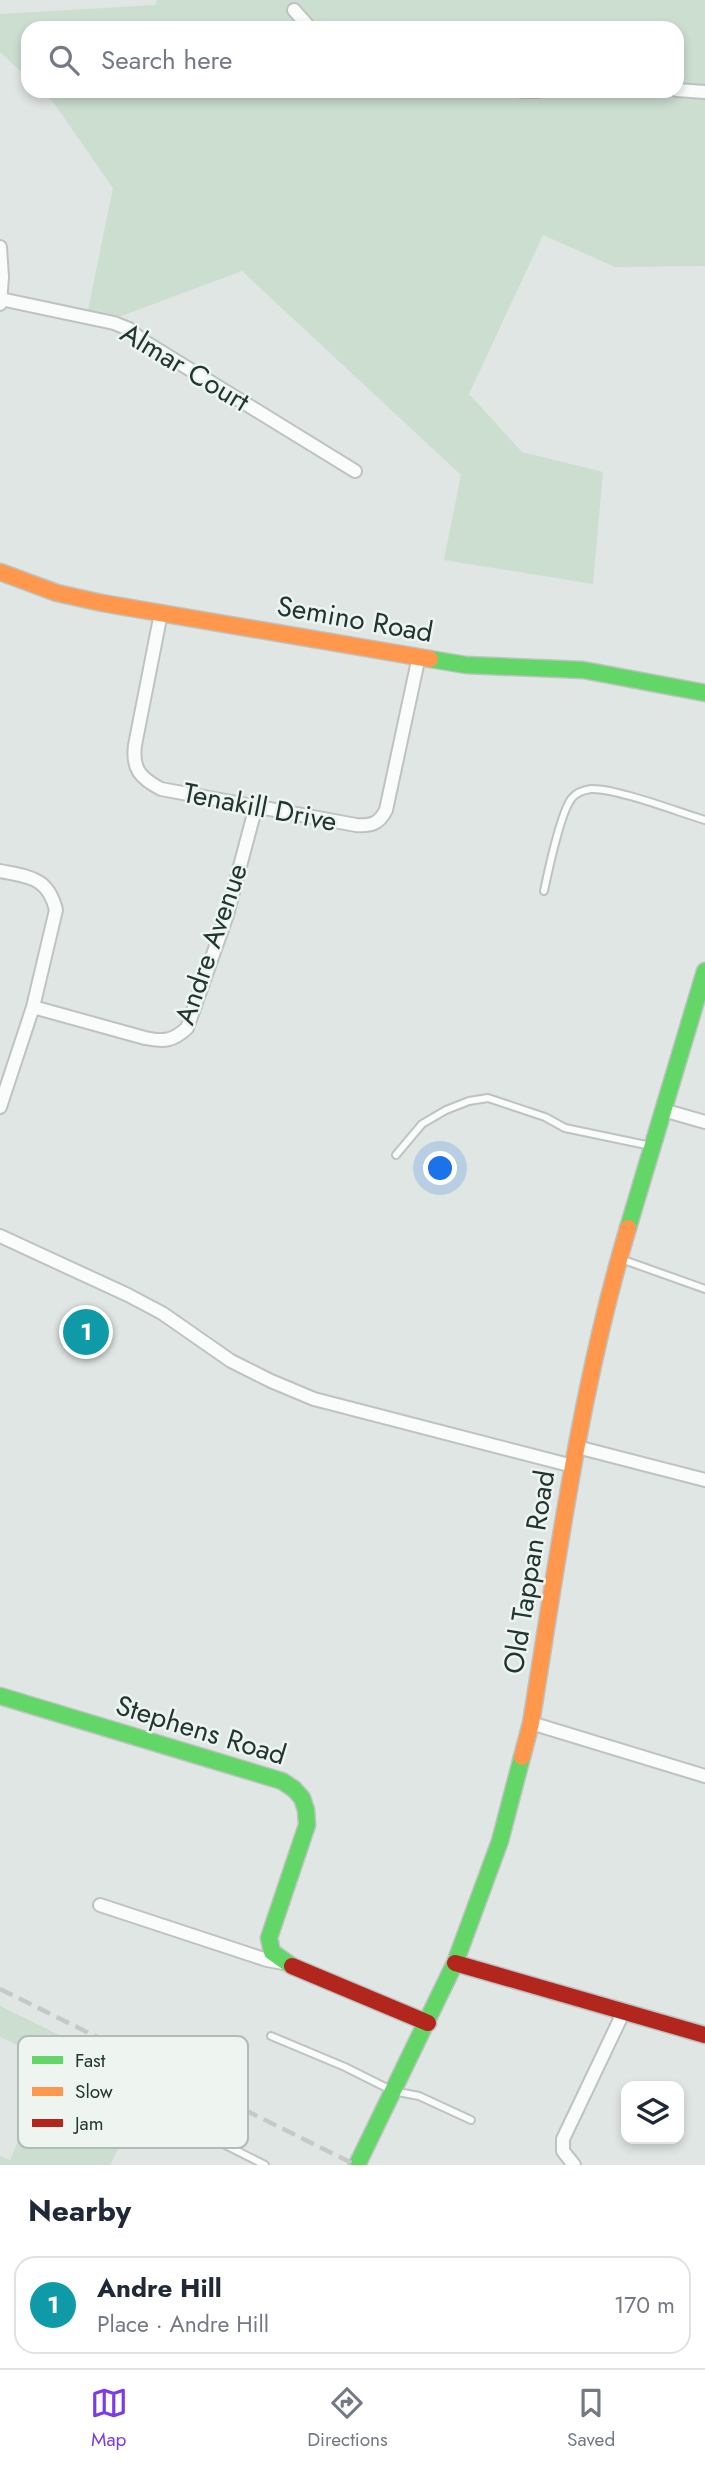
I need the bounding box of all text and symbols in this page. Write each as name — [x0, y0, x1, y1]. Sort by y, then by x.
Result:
search box — [21, 21, 684, 98]
icon: search — [45, 41, 83, 79]
text: Search here — [101, 41, 233, 79]
street label: Almar Court — [113, 312, 257, 422]
street label: Semino Road — [274, 585, 436, 653]
street label: Tenakill Drive — [180, 772, 340, 842]
street label: Andre Avenue — [164, 858, 258, 1030]
your location — [423, 1151, 457, 1185]
pin: 1 — [63, 1306, 109, 1358]
street label: Old Tappan Road — [493, 1467, 565, 1677]
street label: Stephens Road — [111, 1685, 291, 1775]
legend — [18, 2036, 248, 2148]
text: Fast — [75, 2047, 106, 2074]
text: Slow — [75, 2078, 113, 2105]
map controls — [621, 2081, 684, 2144]
button: layers — [621, 2081, 684, 2144]
text: Jam — [72, 2110, 104, 2137]
text: Nearby — [28, 2189, 131, 2232]
text: Andre Hill — [97, 2269, 222, 2307]
text: 1 — [47, 2288, 59, 2322]
text: 170 m — [614, 2288, 675, 2322]
text: Place · Andre Hill — [97, 2307, 269, 2341]
tab: Map — [90, 2384, 128, 2453]
tab: Directions — [307, 2384, 388, 2453]
tab: Saved — [567, 2384, 615, 2453]

